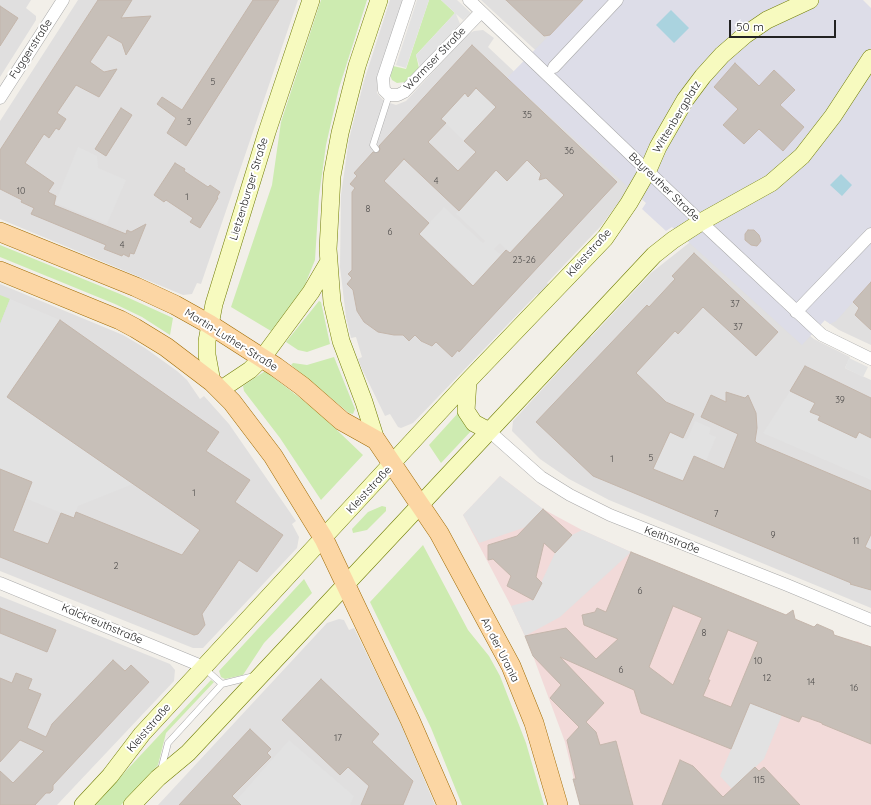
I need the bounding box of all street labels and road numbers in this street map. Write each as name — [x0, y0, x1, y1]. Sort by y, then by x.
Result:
street label: Fuggerstraße — [7, 17, 55, 81]
street label: Wormser Straße — [401, 24, 469, 94]
street label: Wittenbergplatz — [650, 79, 704, 155]
street label: Lietzenburger Straße — [227, 136, 271, 242]
street label: Bayreuther Straße — [626, 150, 702, 224]
street label: Kleiststraße — [564, 226, 614, 280]
street label: Martin-Luther-Straße — [182, 306, 280, 374]
street label: Kleiststraße — [344, 464, 394, 516]
street label: Keithstraße — [642, 523, 702, 557]
street label: Kalckreuthstraße — [59, 601, 145, 647]
street label: An der Urania — [478, 616, 522, 684]
street label: Kleiststraße — [124, 701, 174, 755]

